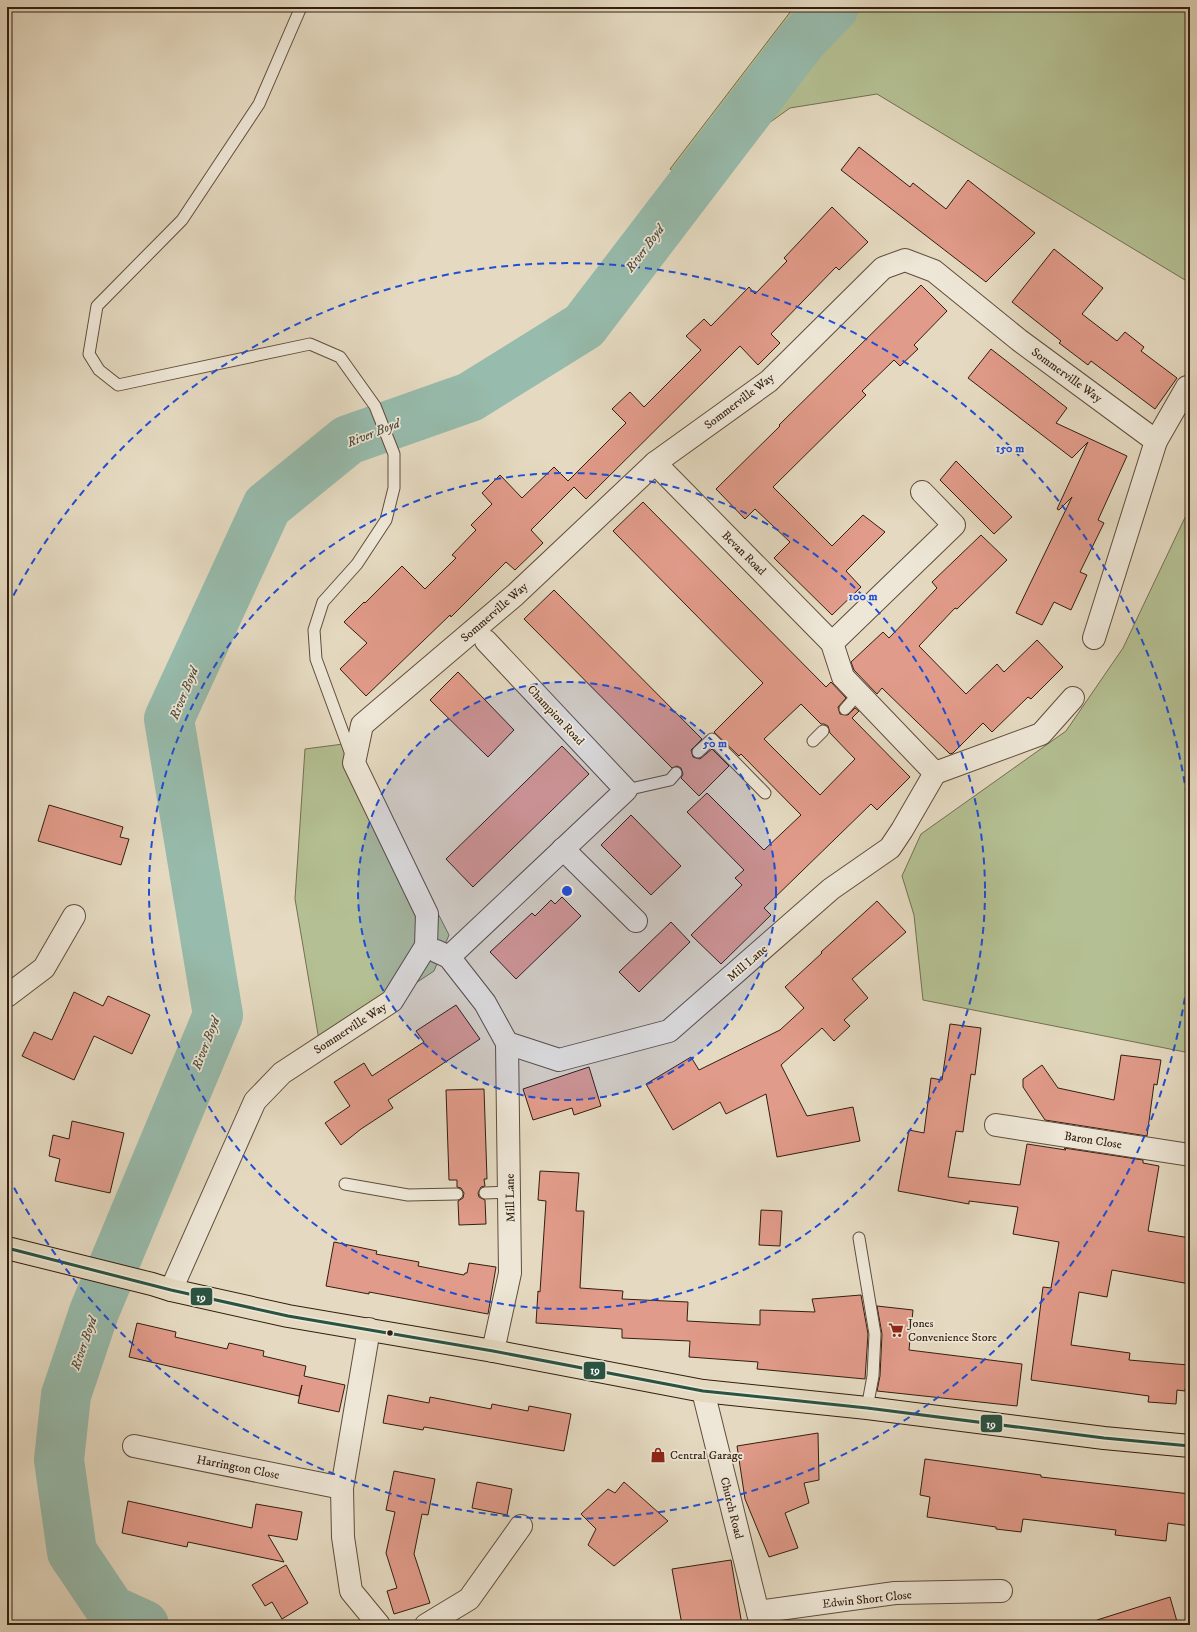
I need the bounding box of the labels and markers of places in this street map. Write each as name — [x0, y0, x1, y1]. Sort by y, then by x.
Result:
centre of rings — [560, 884, 574, 898]
place label: Jones Convenience Store — [907, 1316, 997, 1345]
supermarket icon: Jones Convenience Store — [887, 1321, 905, 1339]
unlabelled marker — [385, 1328, 395, 1338]
shop icon: Central Garage — [649, 1446, 667, 1464]
place label: Central Garage — [670, 1448, 743, 1463]

